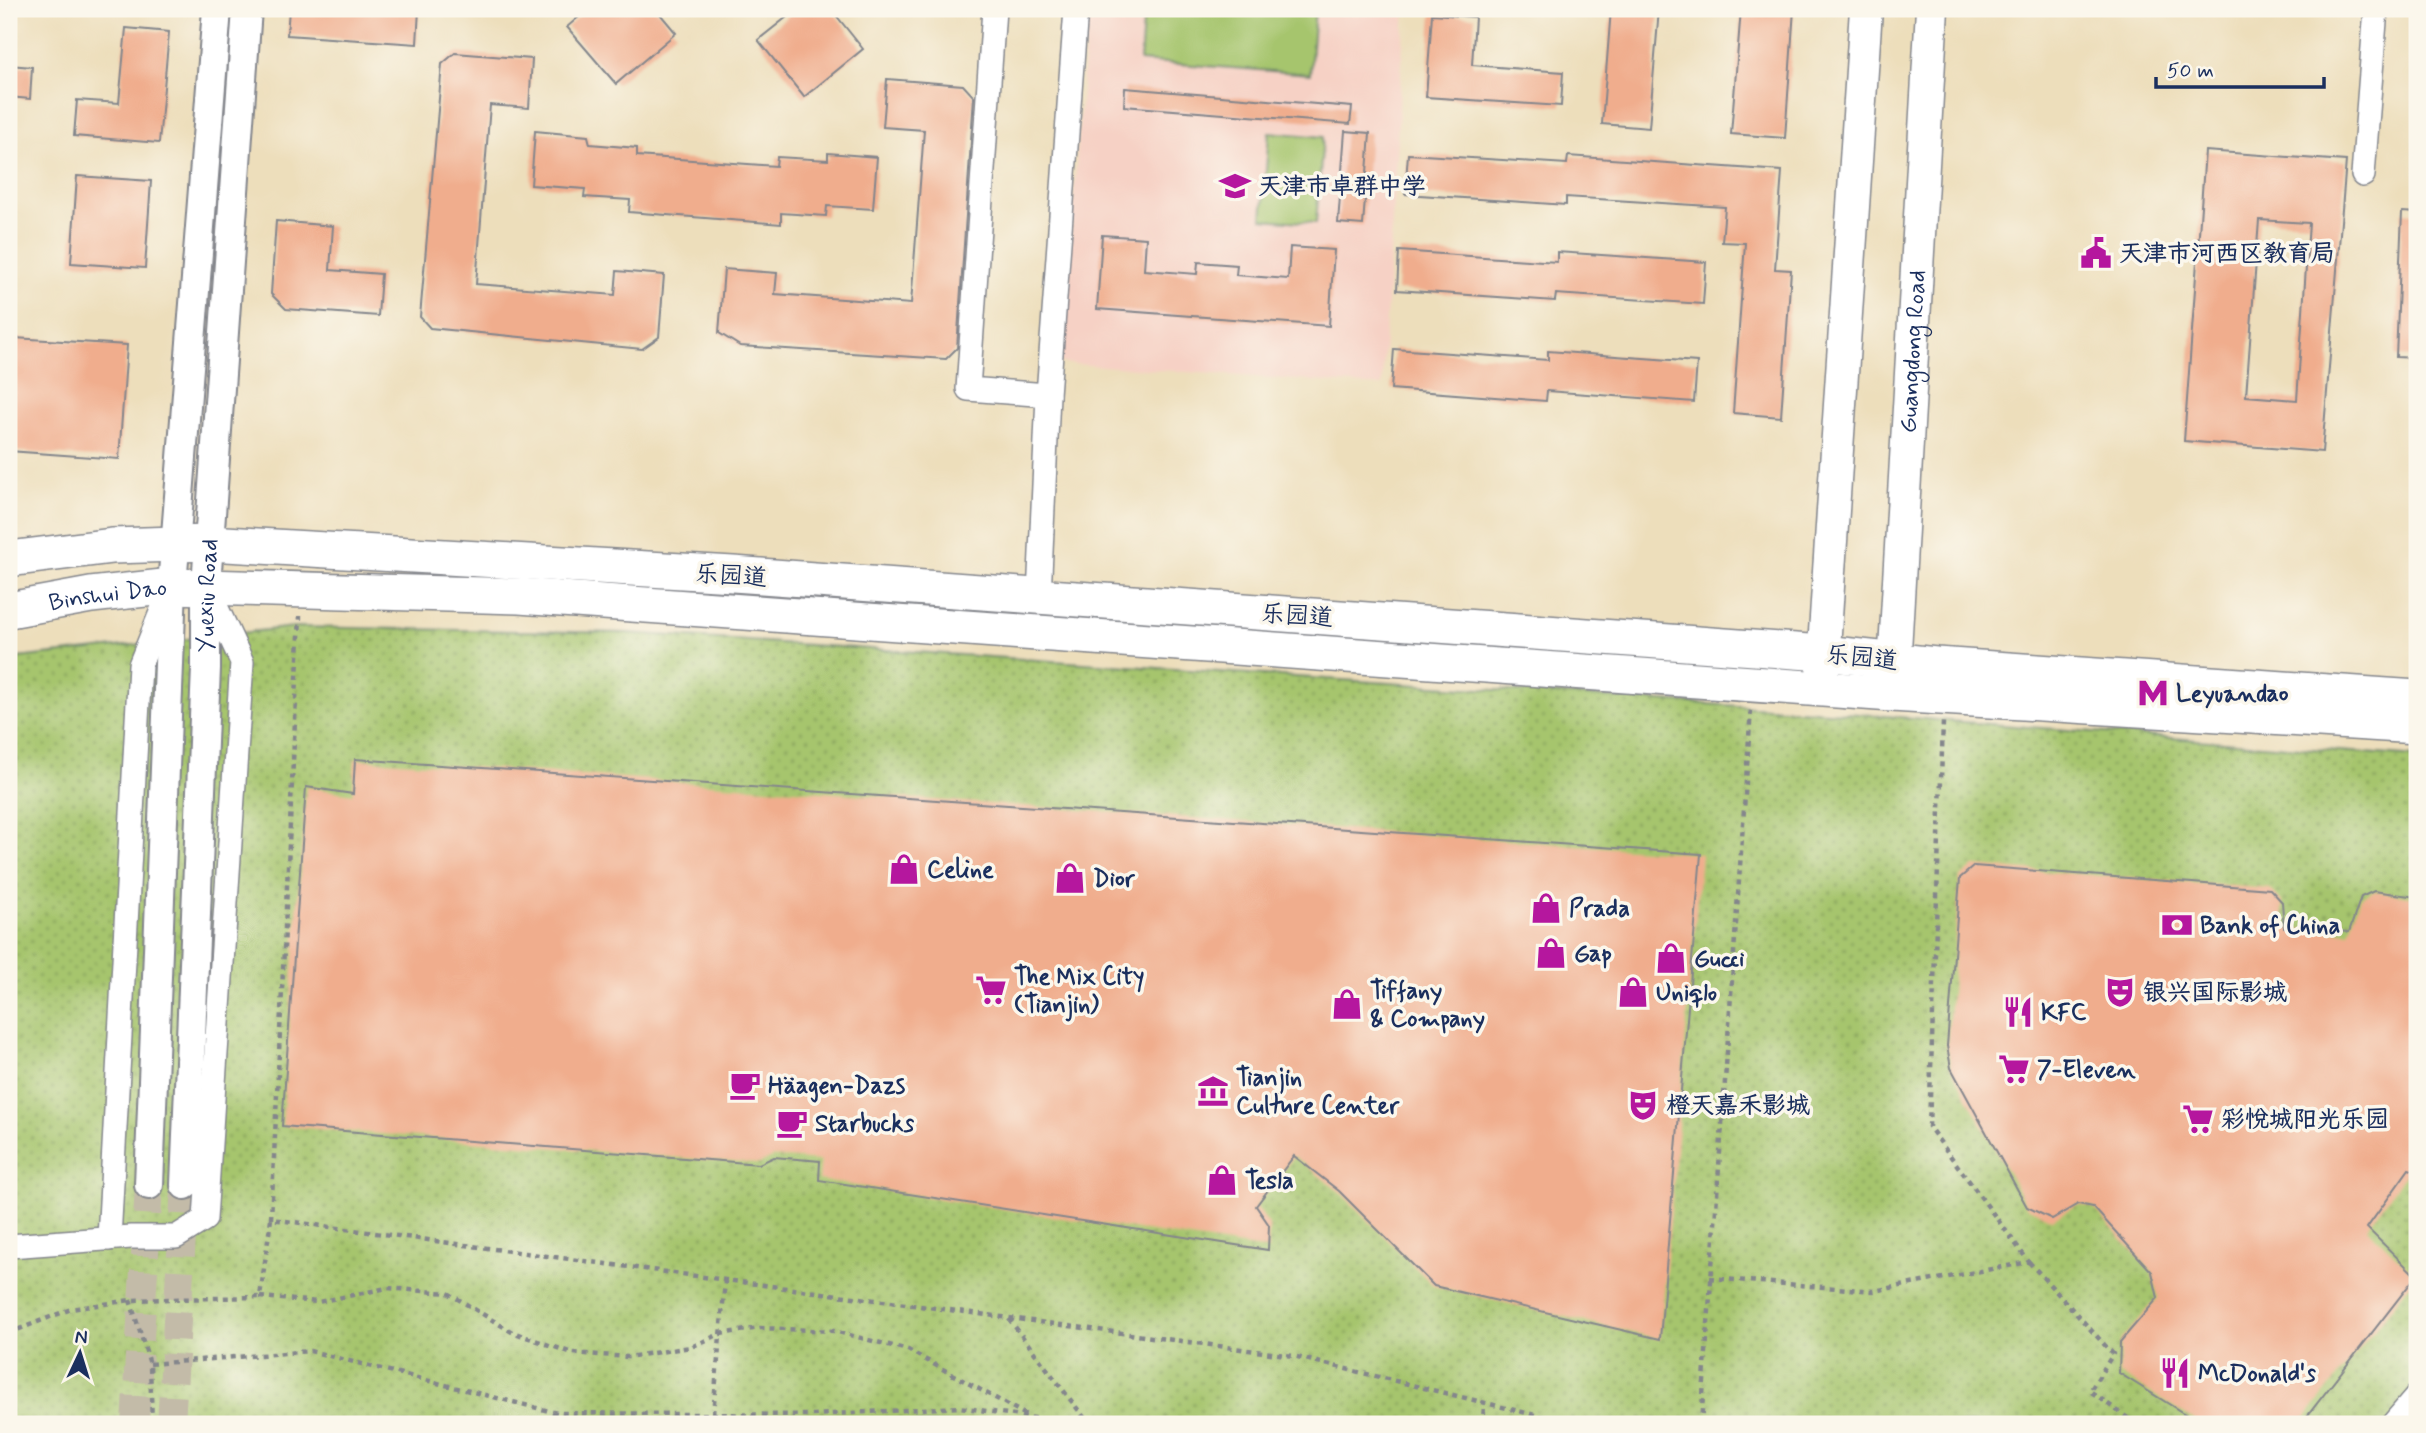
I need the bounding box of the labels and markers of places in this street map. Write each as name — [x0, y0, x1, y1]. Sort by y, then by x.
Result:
school or university icon: 天津市卓群中学 — [1218, 169, 1252, 203]
place label: 天津市卓群中学 — [1258, 172, 1426, 203]
public building icon: 天津市河西区教育局 — [2079, 236, 2113, 270]
place label: 天津市河西区教育局 — [2119, 239, 2335, 270]
metro station icon: Leyuandao — [2136, 676, 2170, 710]
place label: Leyuandao — [2176, 679, 2289, 710]
shop icon: Celine — [887, 852, 921, 886]
place label: Celine — [927, 855, 994, 886]
shop icon: Dior — [1053, 861, 1087, 895]
place label: Dior — [1093, 864, 1136, 895]
shop icon: Prada — [1529, 891, 1563, 925]
place label: Prada — [1569, 894, 1630, 925]
bank icon: Bank of China — [2160, 908, 2194, 942]
place label: Bank of China — [2200, 911, 2340, 942]
shop icon: Gap — [1534, 936, 1568, 970]
place label: Gap — [1574, 939, 1612, 970]
shop icon: Gucci — [1654, 941, 1688, 975]
place label: Gucci — [1694, 944, 1745, 975]
place label: The Mix City (Tianjin) — [1014, 962, 1144, 1022]
supermarket icon: The Mix City (Tianjin) — [974, 973, 1008, 1007]
shop icon: Uniqlo — [1616, 975, 1650, 1009]
theatre icon: 银兴国际影城 — [2103, 975, 2137, 1009]
place label: Tiffany & Company — [1370, 976, 1485, 1035]
place label: Uniqlo — [1656, 978, 1717, 1009]
place label: 银兴国际影城 — [2143, 978, 2287, 1009]
shop icon: Tiffany & Company — [1330, 987, 1364, 1021]
restaurant icon: KFC — [2001, 995, 2035, 1029]
place label: KFC — [2041, 998, 2087, 1029]
supermarket icon: 7-Eleven — [1997, 1052, 2031, 1086]
place label: 7-Eleven — [2037, 1055, 2136, 1086]
place label: Tianjin Culture Center — [1236, 1063, 1400, 1122]
cafe icon: Häagen-Dazs — [728, 1068, 762, 1102]
place label: Häagen-Dazs — [768, 1071, 906, 1103]
museum icon: Tianjin Culture Center — [1196, 1074, 1230, 1108]
theatre icon: 橙天嘉禾影城 — [1626, 1088, 1660, 1122]
place label: 橙天嘉禾影城 — [1666, 1091, 1810, 1122]
supermarket icon: 彩悦城阳光乐园 — [2181, 1102, 2215, 1136]
place label: 彩悦城阳光乐园 — [2221, 1105, 2389, 1136]
cafe icon: Starbucks — [775, 1106, 809, 1140]
place label: Starbucks — [815, 1109, 914, 1140]
shop icon: Tesla — [1205, 1163, 1239, 1197]
place label: Tesla — [1245, 1166, 1294, 1197]
restaurant icon: McDonald's — [2158, 1356, 2192, 1390]
place label: McDonald's — [2198, 1359, 2316, 1390]

